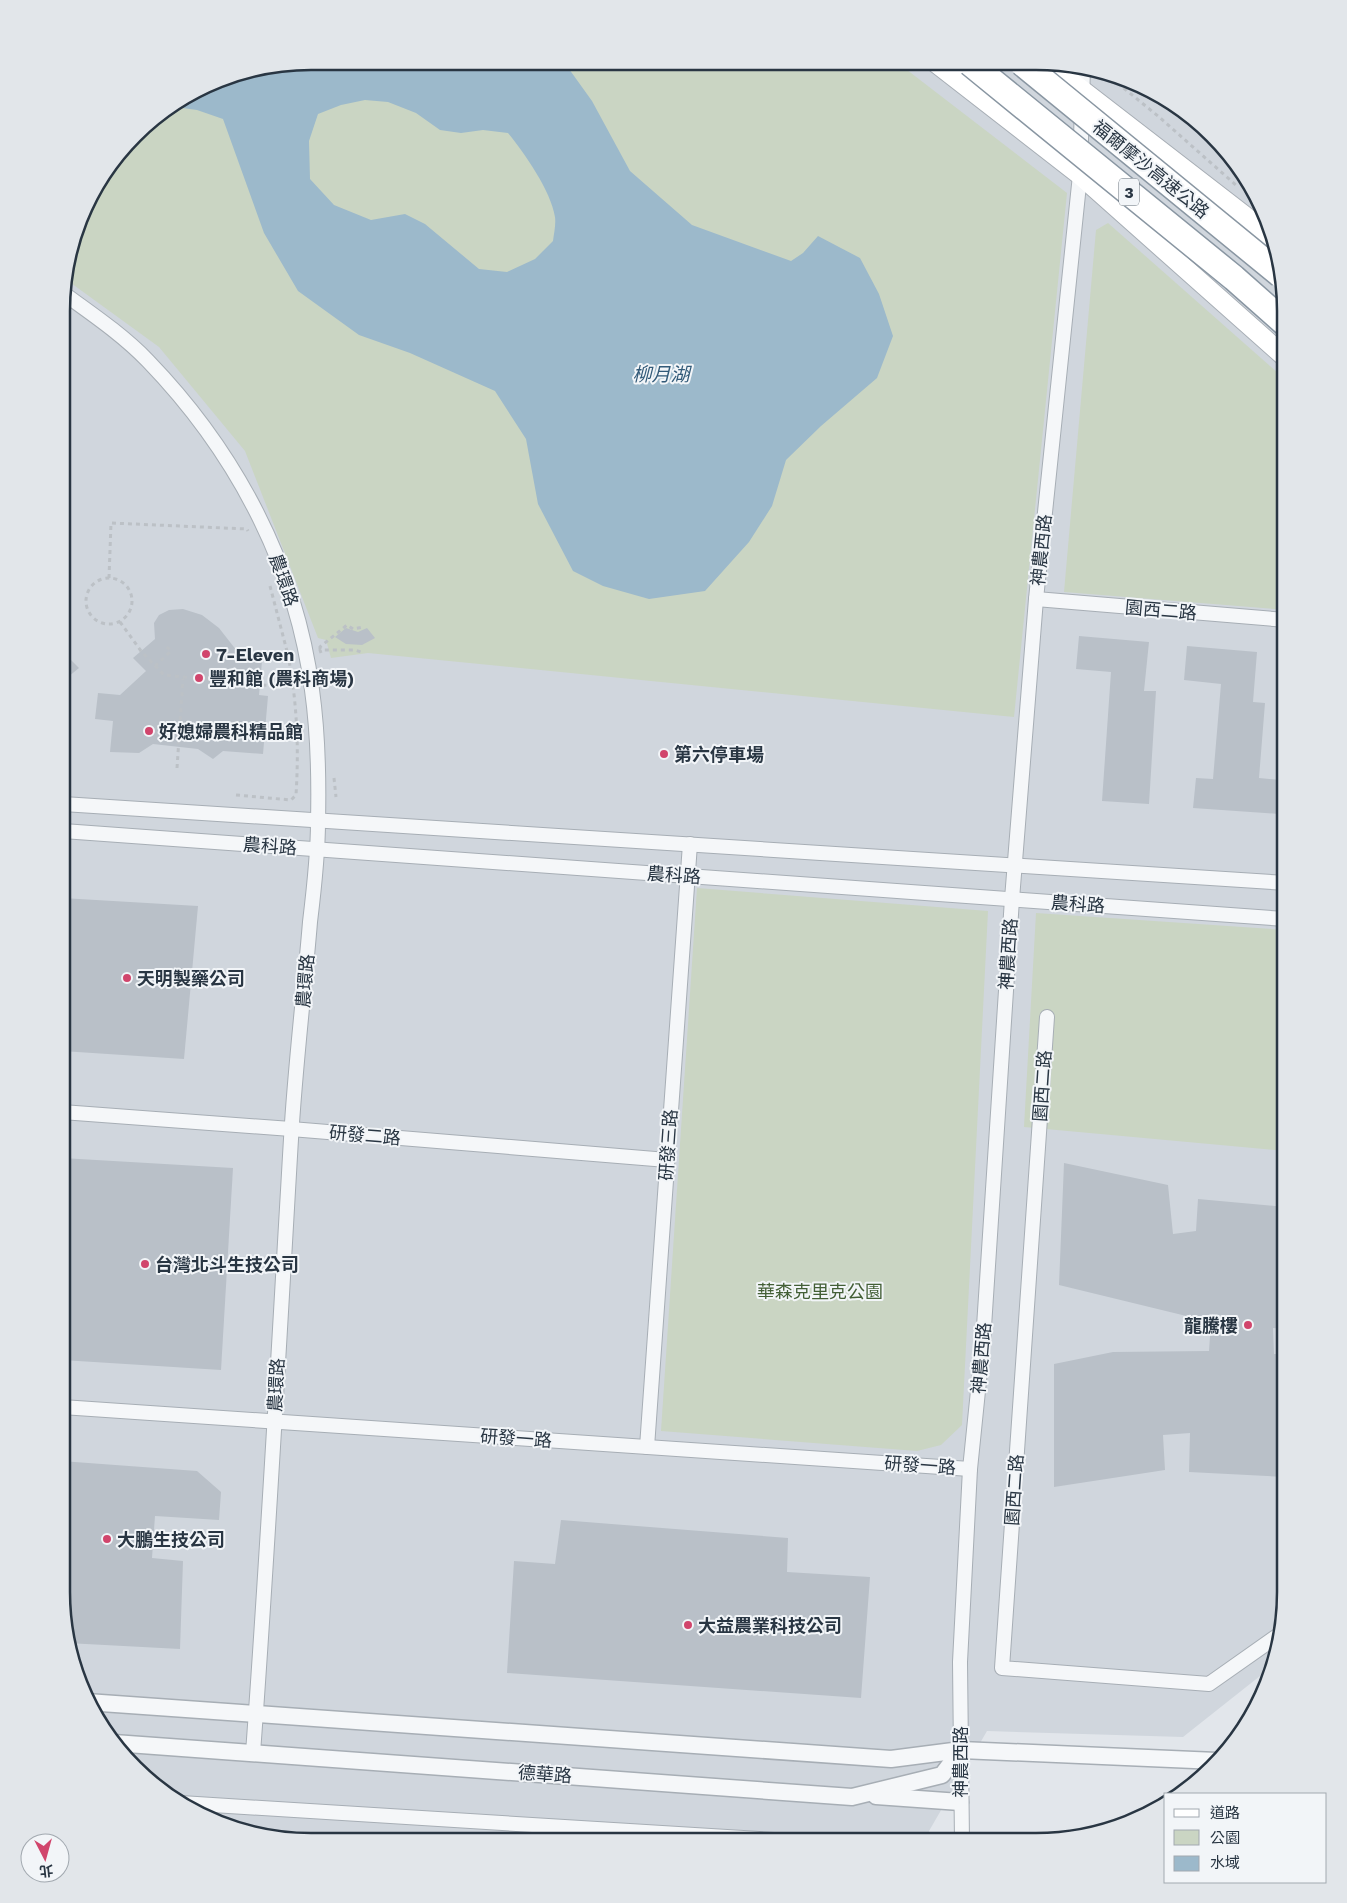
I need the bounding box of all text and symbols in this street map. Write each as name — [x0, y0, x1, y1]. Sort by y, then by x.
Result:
street label: 福爾摩沙高速公路 — [1088, 116, 1214, 222]
road number: 3 — [1119, 178, 1139, 206]
water label: 柳月湖 — [632, 363, 692, 386]
street label: 神農西路 — [1027, 513, 1055, 587]
street label: 農環路 — [265, 551, 303, 609]
street label: 園西二路 — [1124, 596, 1198, 624]
place label: 7-Eleven — [216, 644, 294, 665]
marker: 7-Eleven — [200, 648, 212, 660]
place label: 豐和館 (農科商場) — [209, 668, 354, 689]
marker: 豐和館 (農科商場) — [193, 672, 205, 684]
place label: 好媳婦農科精品館 — [159, 721, 303, 742]
marker: 好媳婦農科精品館 — [143, 725, 155, 737]
place label: 第六停車場 — [674, 744, 764, 765]
marker: 第六停車場 — [658, 748, 670, 760]
street label: 農科路 — [242, 834, 298, 858]
street label: 農科路 — [646, 863, 702, 887]
street label: 農科路 — [1050, 892, 1106, 916]
street label: 神農西路 — [995, 917, 1021, 991]
street label: 農環路 — [292, 953, 318, 1009]
place label: 天明製藥公司 — [137, 968, 245, 989]
marker: 天明製藥公司 — [121, 972, 133, 984]
street label: 園西二路 — [1029, 1049, 1055, 1123]
street label: 研發三路 — [655, 1108, 681, 1182]
street label: 研發二路 — [328, 1121, 402, 1149]
place label: 台灣北斗生技公司 — [155, 1254, 299, 1275]
marker: 台灣北斗生技公司 — [139, 1258, 151, 1270]
park label: 華森克里克公園 — [757, 1281, 883, 1302]
place label: 龍騰樓 — [1184, 1315, 1238, 1336]
marker: 龍騰樓 — [1242, 1319, 1254, 1331]
street label: 神農西路 — [967, 1321, 995, 1395]
street label: 農環路 — [264, 1357, 288, 1413]
street label: 研發一路 — [479, 1425, 553, 1451]
street label: 研發一路 — [883, 1452, 957, 1478]
street label: 園西二路 — [1001, 1453, 1027, 1527]
place label: 大鵬生技公司 — [117, 1529, 225, 1550]
marker: 大鵬生技公司 — [101, 1533, 113, 1545]
place label: 大益農業科技公司 — [698, 1615, 842, 1636]
marker: 大益農業科技公司 — [682, 1619, 694, 1631]
street label: 神農西路 — [950, 1726, 971, 1798]
street label: 德華路 — [517, 1762, 573, 1786]
legend — [1164, 1793, 1327, 1883]
text: 道路 — [1210, 1804, 1240, 1822]
text: 公園 — [1210, 1829, 1240, 1847]
north arrow — [20, 1833, 70, 1883]
text: 水域 — [1210, 1854, 1240, 1872]
text: 北 — [39, 1862, 54, 1880]

